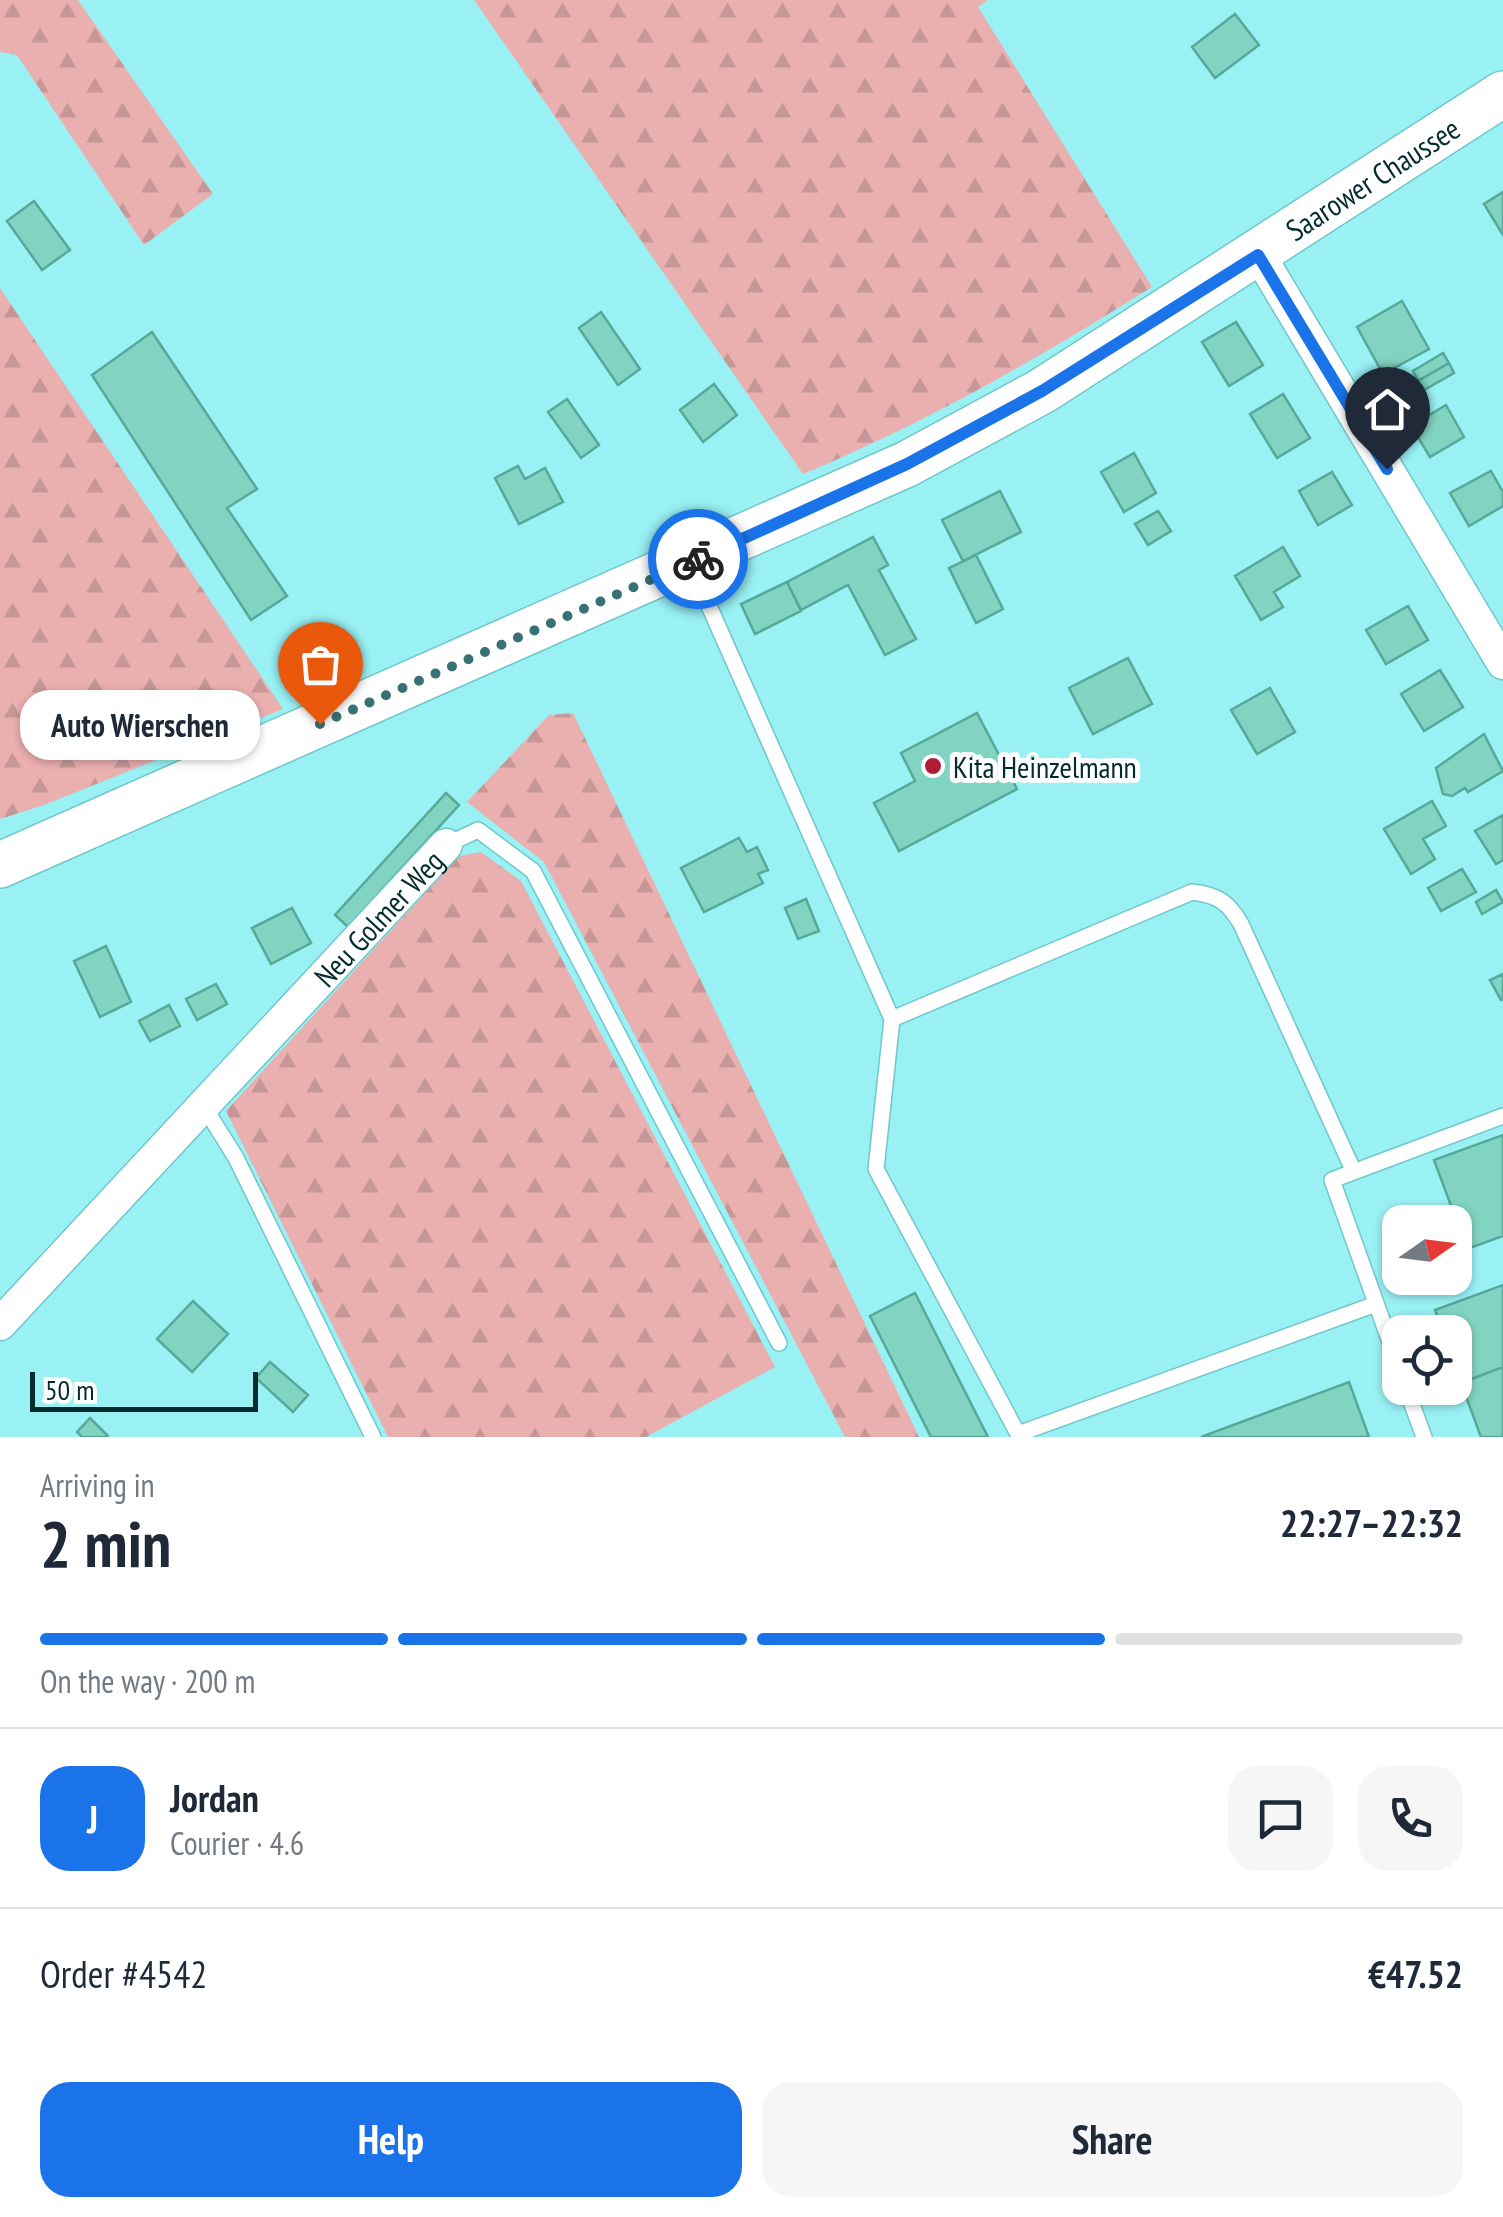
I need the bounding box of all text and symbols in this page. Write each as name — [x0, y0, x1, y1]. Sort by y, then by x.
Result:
street label: Saarower Chaussee — [1278, 108, 1466, 249]
pin — [1345, 367, 1430, 470]
icon: home — [1360, 382, 1415, 437]
courier — [648, 509, 748, 609]
icon: bike — [671, 532, 726, 587]
pin — [278, 622, 363, 725]
icon: bag — [293, 637, 348, 692]
callout: Auto Wierschen — [20, 689, 260, 759]
text: Auto Wierschen — [51, 704, 229, 746]
place label: Kita Heinzelmann — [953, 747, 1137, 786]
marker: Kita Heinzelmann — [922, 755, 944, 777]
street label: Neu Golmer Weg — [305, 841, 451, 994]
north arrow — [1382, 1205, 1472, 1295]
map controls — [1382, 1205, 1472, 1405]
button: locate — [1382, 1315, 1472, 1405]
scale bar — [30, 1367, 258, 1412]
text: 50 m — [45, 1371, 94, 1408]
text: Arriving in — [40, 1464, 155, 1506]
text: 22:27–22:32 — [1280, 1498, 1463, 1547]
text: 2 min — [40, 1501, 171, 1585]
text: On the way · 200 m — [40, 1660, 255, 1702]
button: chat — [1228, 1766, 1333, 1871]
button: phone — [1358, 1766, 1463, 1871]
text: Jordan — [170, 1773, 259, 1822]
text: J — [87, 1794, 98, 1843]
text: Courier · 4.6 — [170, 1822, 304, 1864]
text: Order #4542 — [40, 1949, 207, 1998]
text: €47.52 — [1368, 1949, 1463, 1998]
button: Help — [40, 2082, 742, 2197]
button: Share — [762, 2082, 1463, 2197]

